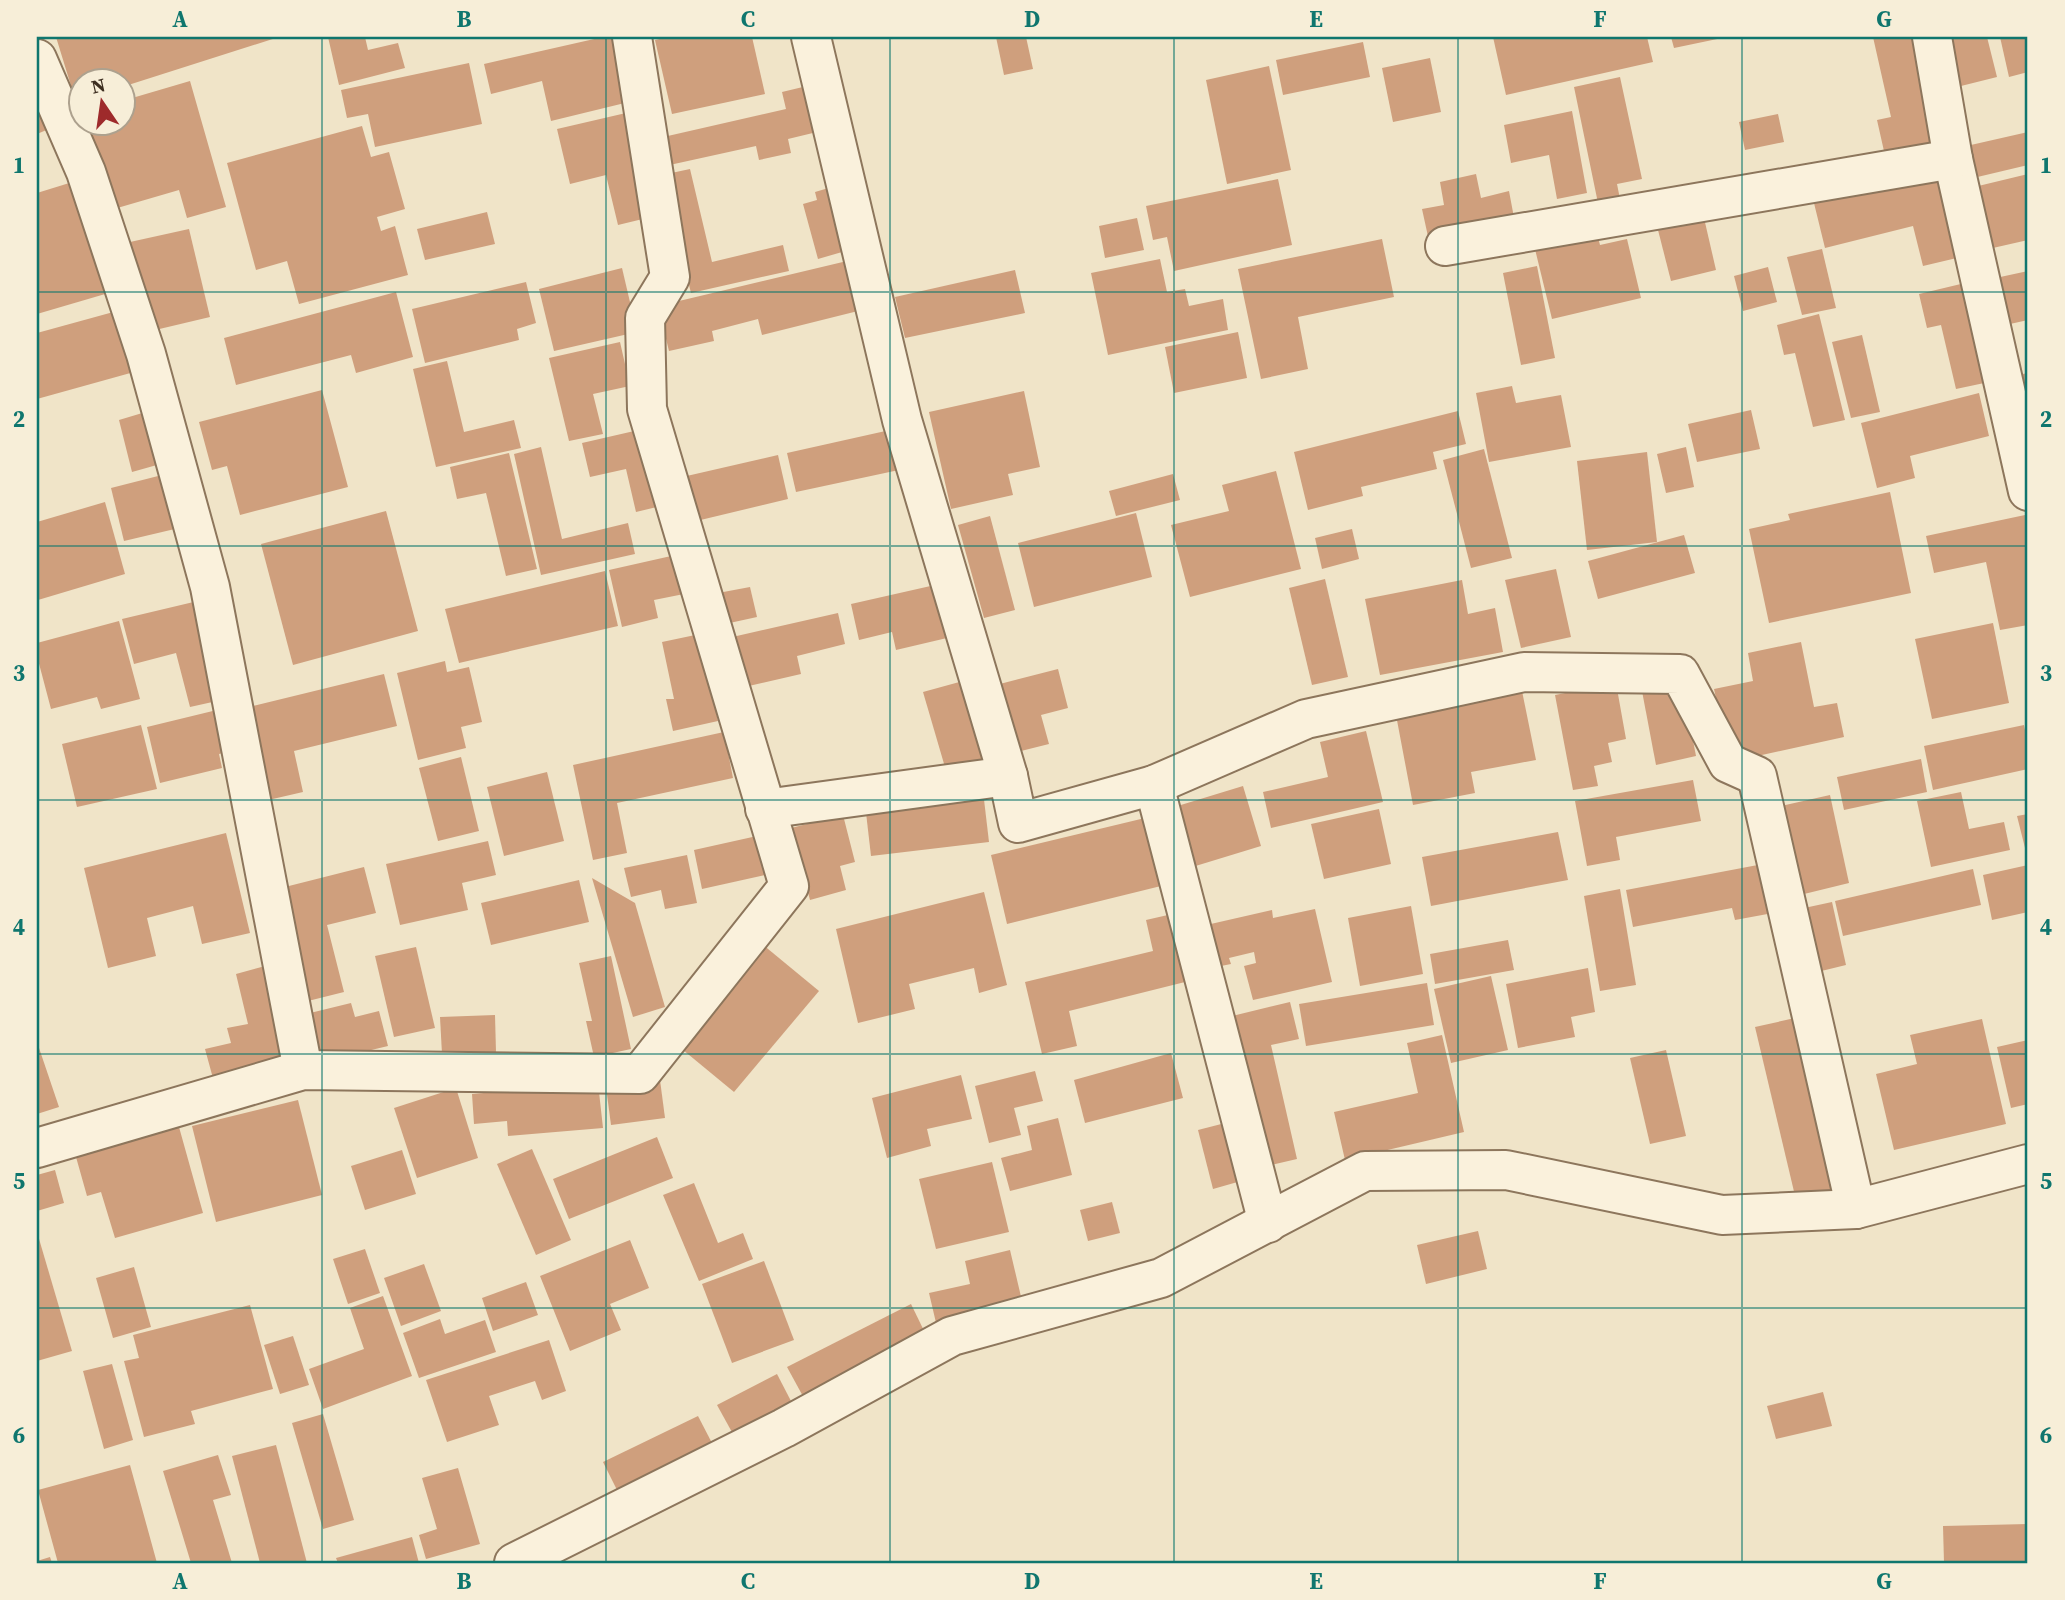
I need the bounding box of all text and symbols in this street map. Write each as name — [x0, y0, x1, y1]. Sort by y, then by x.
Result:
text: A — [172, 3, 188, 35]
text: B — [457, 3, 472, 35]
text: C — [741, 3, 755, 35]
text: D — [1024, 3, 1040, 35]
text: E — [1309, 3, 1323, 35]
text: F — [1593, 3, 1607, 35]
text: G — [1876, 3, 1892, 35]
north arrow — [66, 66, 136, 136]
text: N — [89, 71, 108, 100]
text: 1 — [13, 149, 25, 181]
text: 1 — [2040, 149, 2052, 181]
text: 2 — [13, 403, 25, 435]
text: 2 — [2040, 403, 2052, 435]
text: 3 — [13, 657, 25, 689]
text: 3 — [2040, 657, 2052, 689]
text: 4 — [13, 911, 25, 943]
text: 4 — [2040, 911, 2052, 943]
text: 5 — [13, 1165, 25, 1197]
text: 5 — [2040, 1165, 2052, 1197]
text: 6 — [13, 1419, 25, 1451]
text: 6 — [2040, 1419, 2052, 1451]
text: A — [172, 1565, 188, 1597]
text: B — [457, 1565, 472, 1597]
text: C — [741, 1565, 755, 1597]
text: D — [1024, 1565, 1040, 1597]
text: E — [1309, 1565, 1323, 1597]
text: F — [1593, 1565, 1607, 1597]
text: G — [1876, 1565, 1892, 1597]

